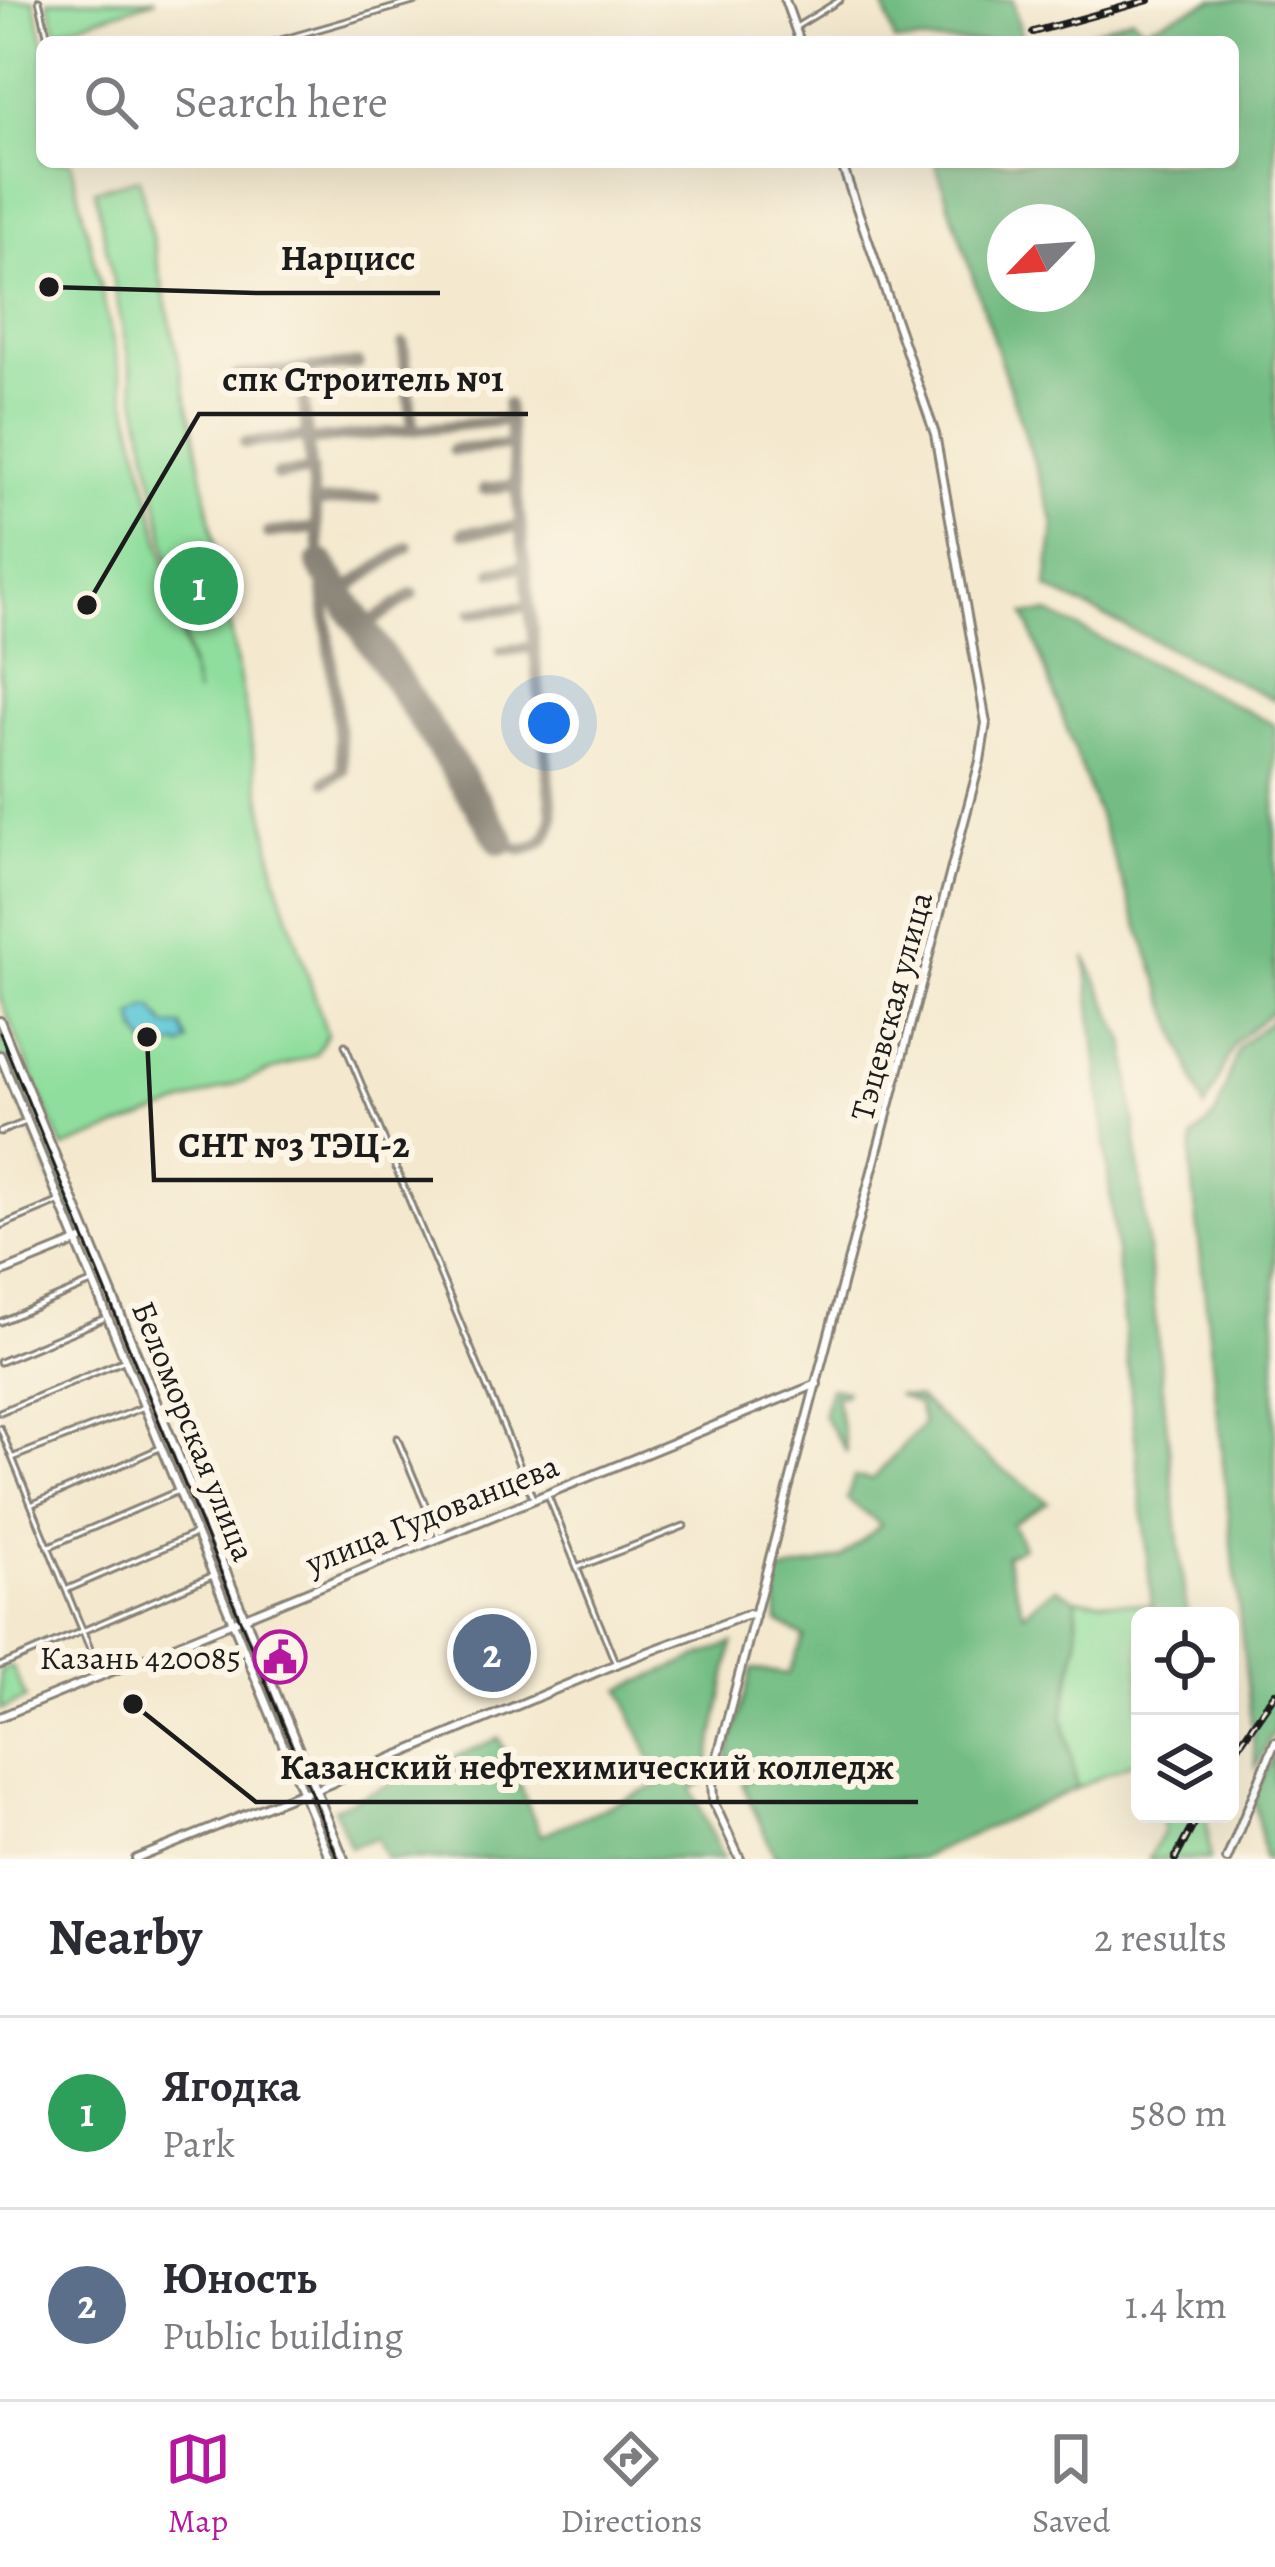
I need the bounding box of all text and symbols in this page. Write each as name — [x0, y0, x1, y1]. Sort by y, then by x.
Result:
search box — [36, 36, 1239, 168]
icon: search — [78, 69, 144, 135]
text: Search here — [174, 71, 388, 133]
north arrow — [987, 204, 1095, 312]
callout: Нарцисс — [257, 221, 440, 293]
text: Нарцисс — [280, 233, 416, 282]
callout: спк Строитель №1 — [199, 342, 528, 414]
text: спк Строитель №1 — [222, 354, 504, 403]
pin: 1 — [160, 541, 238, 631]
your location — [519, 693, 579, 753]
street label: Тэцевская улица — [839, 886, 943, 1125]
callout: СНТ №3 ТЭЦ-2 — [154, 1108, 433, 1180]
text: СНТ №3 ТЭЦ-2 — [178, 1120, 410, 1169]
street label: Беломорская улица — [121, 1294, 267, 1568]
street label: улица Гудованцева — [298, 1442, 566, 1586]
map controls — [1131, 1607, 1239, 1823]
button: locate — [1131, 1607, 1239, 1715]
pin: 2 — [453, 1608, 531, 1698]
public building icon: Казань 420085 — [252, 1629, 308, 1685]
place label: Казань 420085 — [40, 1635, 241, 1680]
button: layers — [1131, 1715, 1239, 1823]
callout: Казанский нефтехимический колледж — [256, 1730, 918, 1802]
text: Казанский нефтехимический колледж — [280, 1742, 894, 1791]
text: Nearby — [48, 1902, 202, 1972]
text: 2 results — [1094, 1911, 1227, 1964]
text: Ягодка — [162, 2055, 301, 2117]
text: 1 — [80, 2086, 94, 2139]
text: 580 m — [1130, 2086, 1227, 2139]
text: Park — [162, 2117, 235, 2170]
text: Юность — [162, 2247, 317, 2309]
text: 2 — [78, 2278, 96, 2331]
text: 1.4 km — [1125, 2278, 1227, 2331]
text: Public building — [162, 2309, 403, 2362]
tab: Map — [165, 2426, 231, 2543]
tab: Directions — [561, 2426, 702, 2543]
tab: Saved — [1032, 2426, 1110, 2543]

